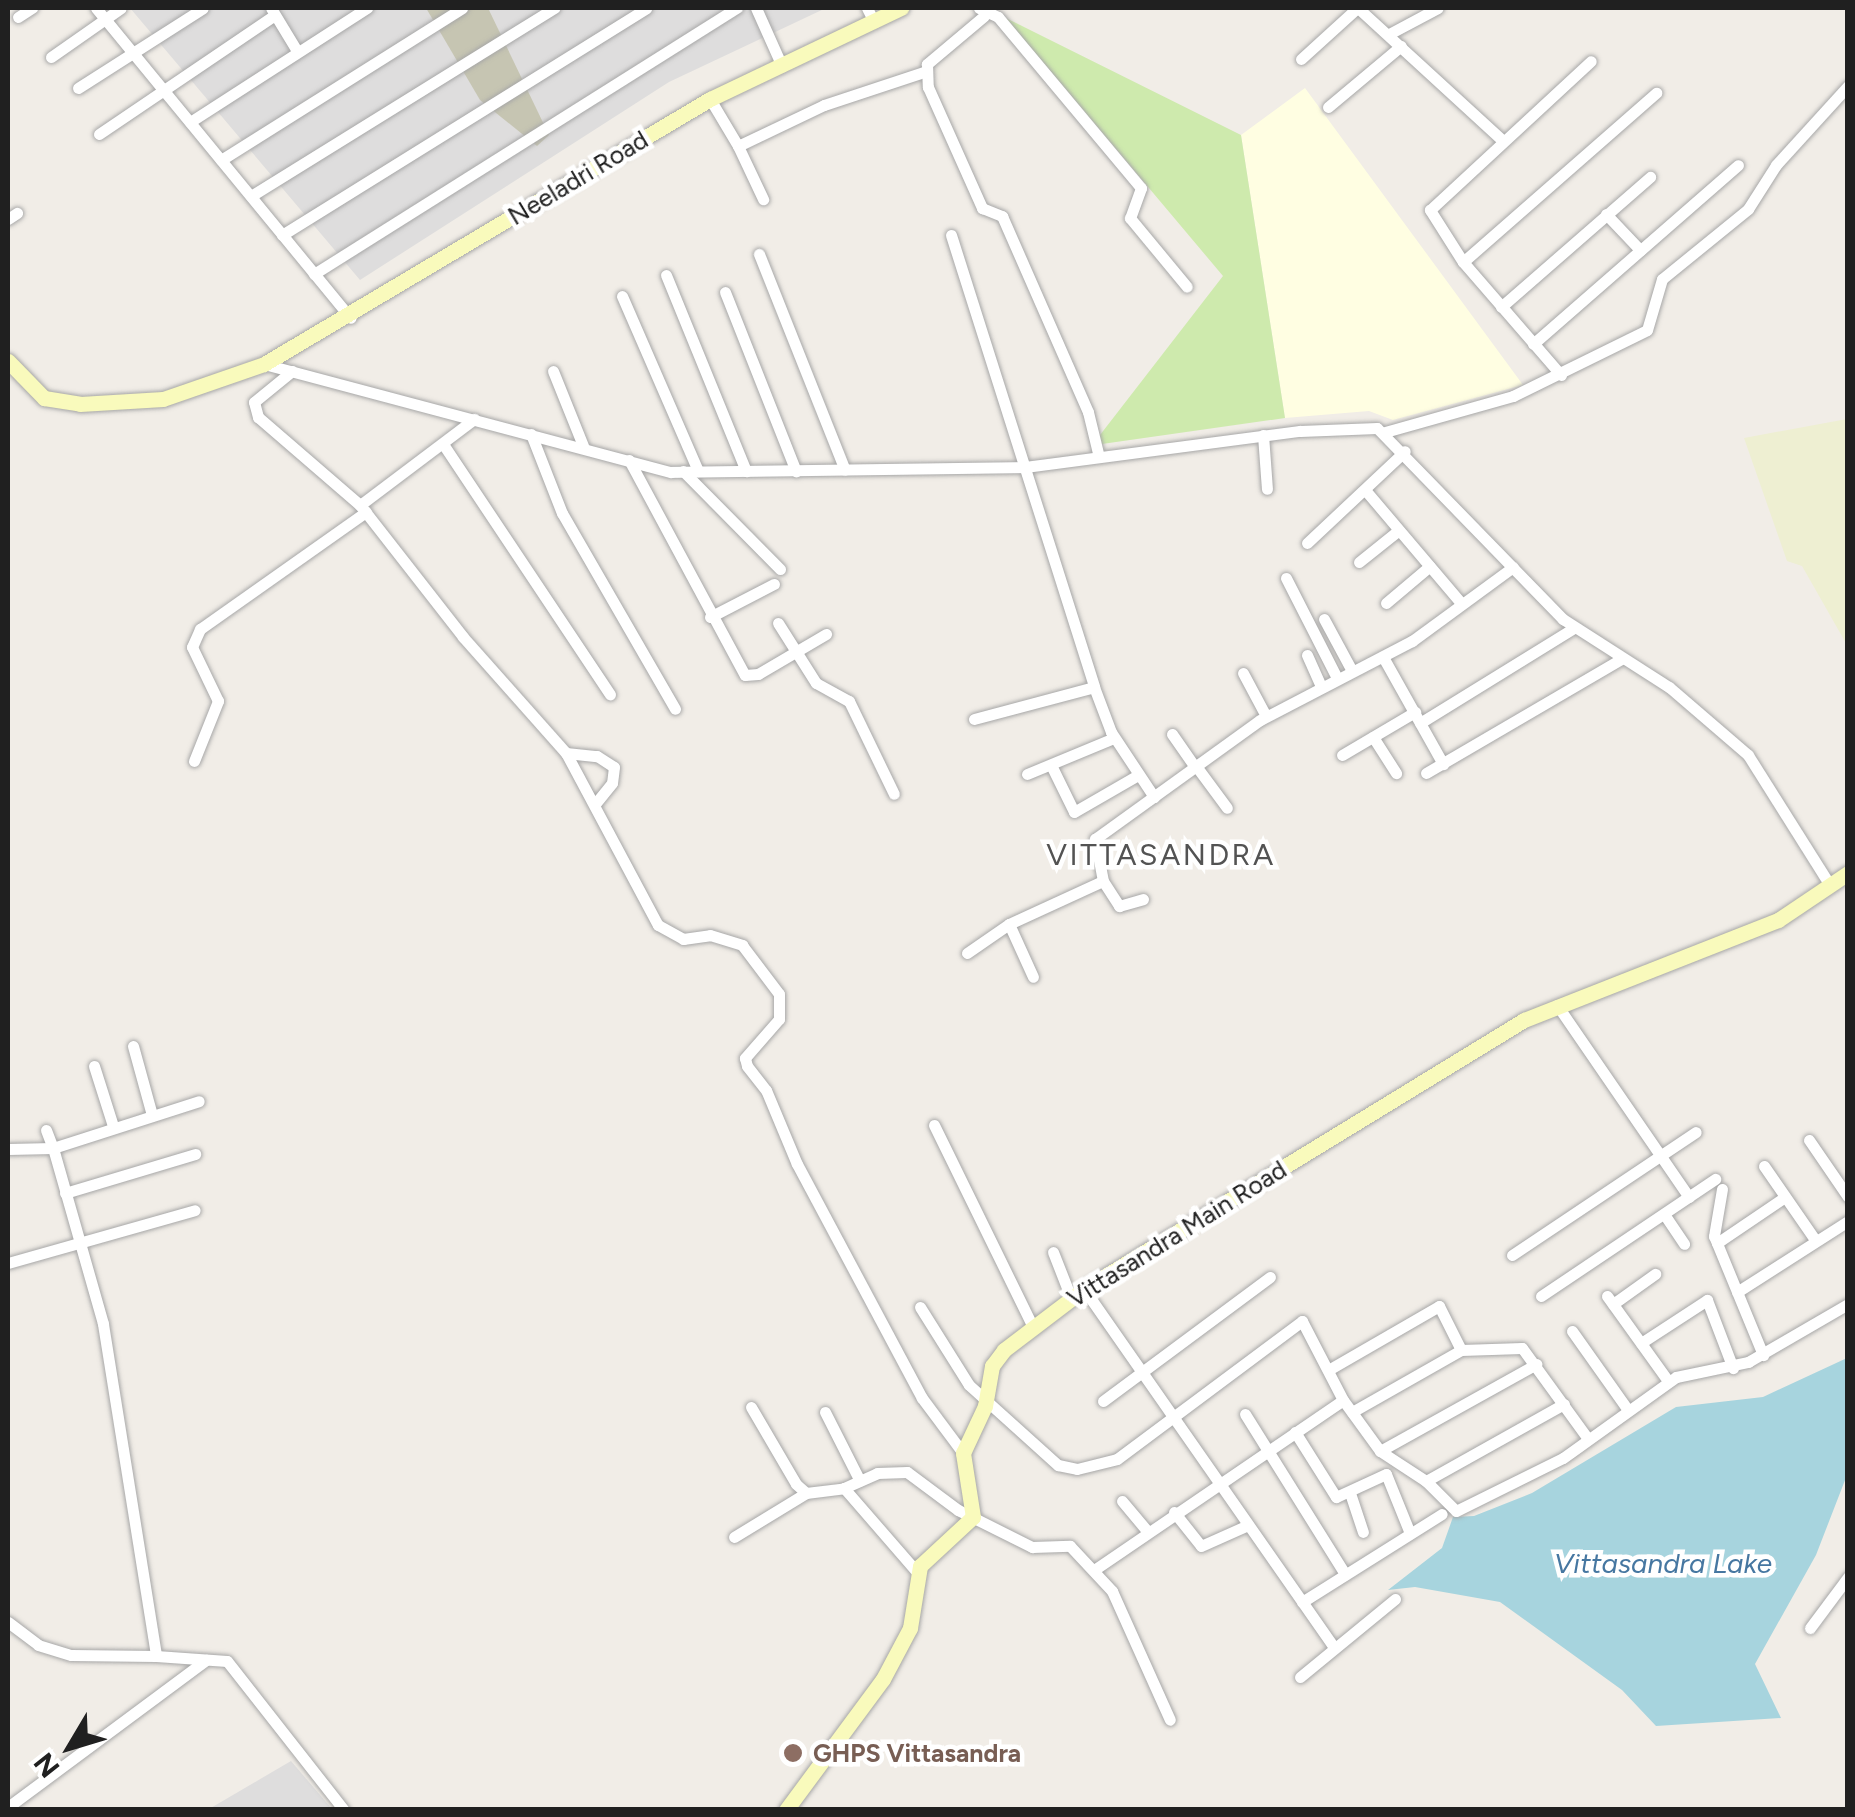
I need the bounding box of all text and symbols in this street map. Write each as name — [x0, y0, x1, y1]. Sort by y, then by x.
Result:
street label: Neeladri Road — [503, 125, 653, 231]
district label: VITTASANDRA — [1046, 837, 1276, 873]
street label: Vittasandra Main Road — [1062, 1154, 1292, 1314]
water label: Vittasandra Lake — [1554, 1546, 1772, 1580]
north arrow — [20, 1697, 120, 1797]
place label: GHPS Vittasandra — [813, 1738, 1021, 1768]
marker: GHPS Vittasandra — [782, 1742, 804, 1764]
text: N — [26, 1746, 66, 1784]

